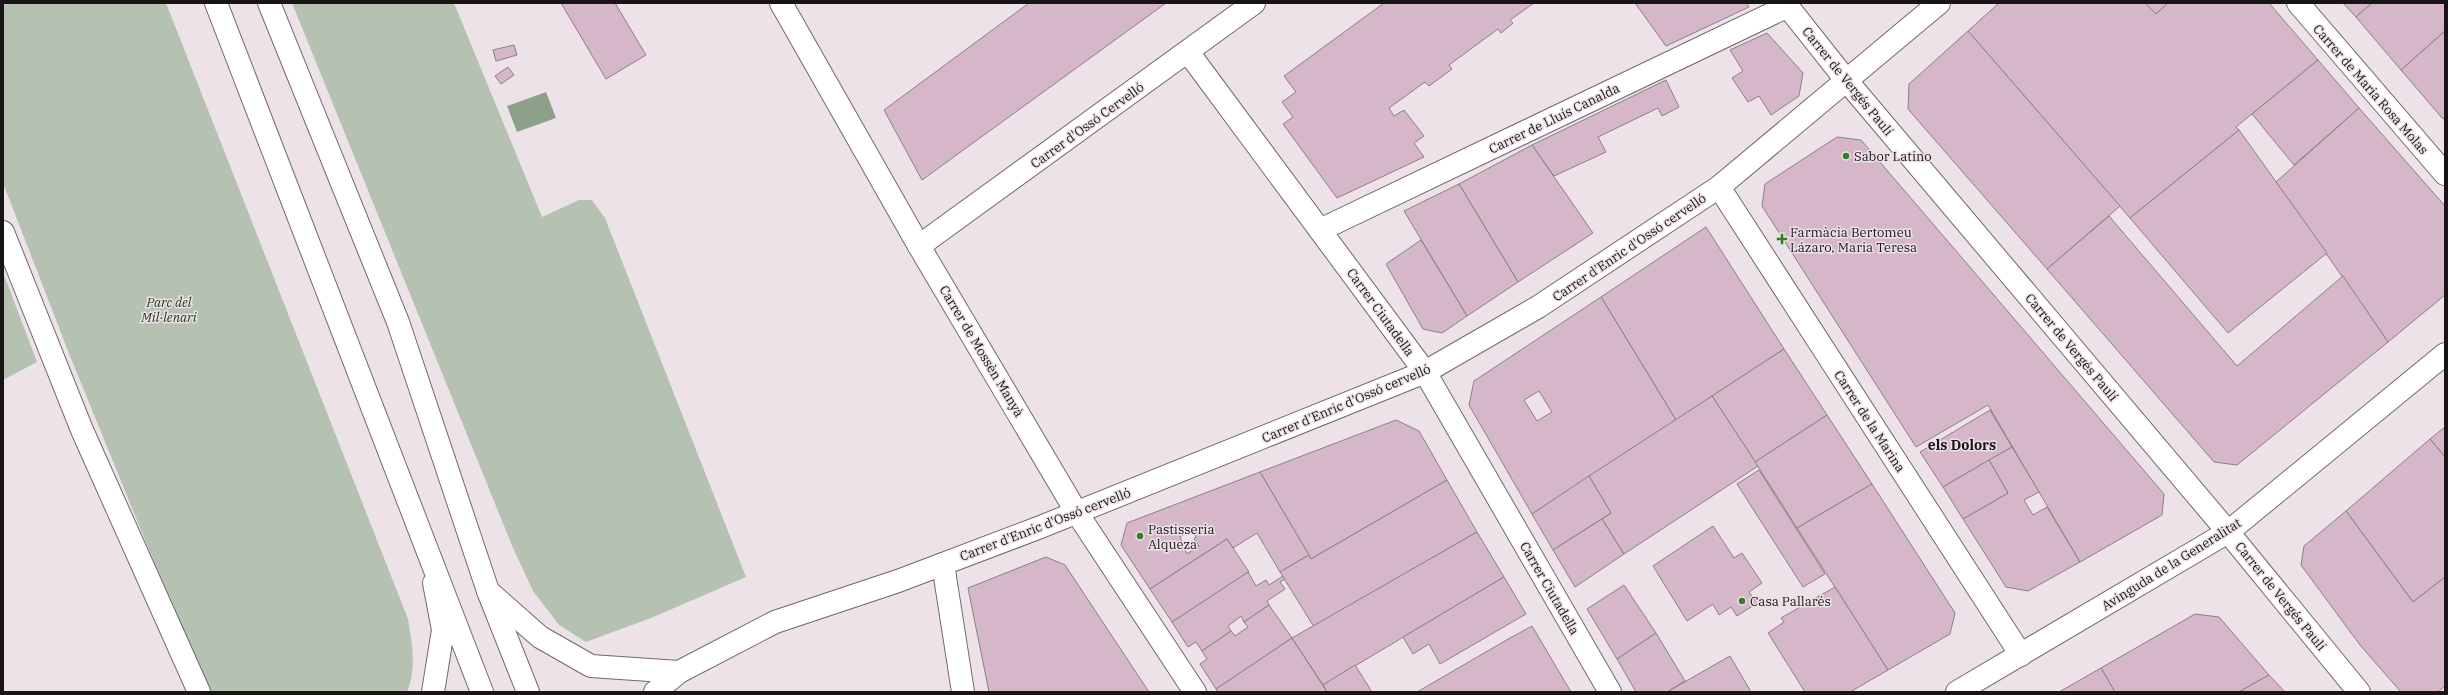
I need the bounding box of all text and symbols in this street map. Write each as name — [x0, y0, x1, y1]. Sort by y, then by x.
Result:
street label: Carrer de Maria Rosa Molas — [2309, 21, 2432, 158]
street label: Carrer de Vergés Paulí — [1798, 23, 1897, 139]
street label: Carrer d'Ossó Cervelló — [1027, 79, 1147, 172]
street label: Carrer de Lluís Canalda — [1486, 79, 1622, 158]
place label: Sabor Latino — [1854, 148, 1932, 165]
marker: Sabor Latino — [1841, 151, 1851, 161]
street label: Carrer d'Enric d'Ossó cervelló — [1549, 190, 1709, 305]
place label: Farmàcia Bertomeu Lázaro, Maria Teresa — [1790, 224, 1917, 256]
marker: Farmàcia Bertomeu Lázaro, Maria Teresa — [1777, 234, 1787, 244]
street label: Carrer Ciutadella — [1343, 265, 1418, 360]
street label: Carrer de Mossèn Manyà — [936, 282, 1028, 420]
street label: Carrer de Vergés Paulí — [2022, 290, 2122, 405]
park label: Parc del Mil·lenari — [140, 294, 197, 326]
street label: Carrer d'Enric d'Ossó cervelló — [1259, 360, 1433, 447]
street label: Carrer de la Marina — [1830, 367, 1909, 475]
district label: els Dolors — [1928, 436, 1996, 454]
street label: Carrer d'Enric d'Ossó cervelló — [957, 484, 1133, 565]
street label: Avinguda de la Generalitat — [2098, 514, 2245, 614]
place label: Pastisseria Alqueza — [1148, 521, 1215, 553]
marker: Pastisseria Alqueza — [1135, 531, 1145, 541]
street label: Carrer de Vergés Paulí — [2231, 538, 2330, 654]
street label: Carrer Ciutadella — [1516, 539, 1583, 638]
place label: Casa Pallarés — [1750, 593, 1831, 610]
marker: Casa Pallarés — [1737, 596, 1747, 606]

